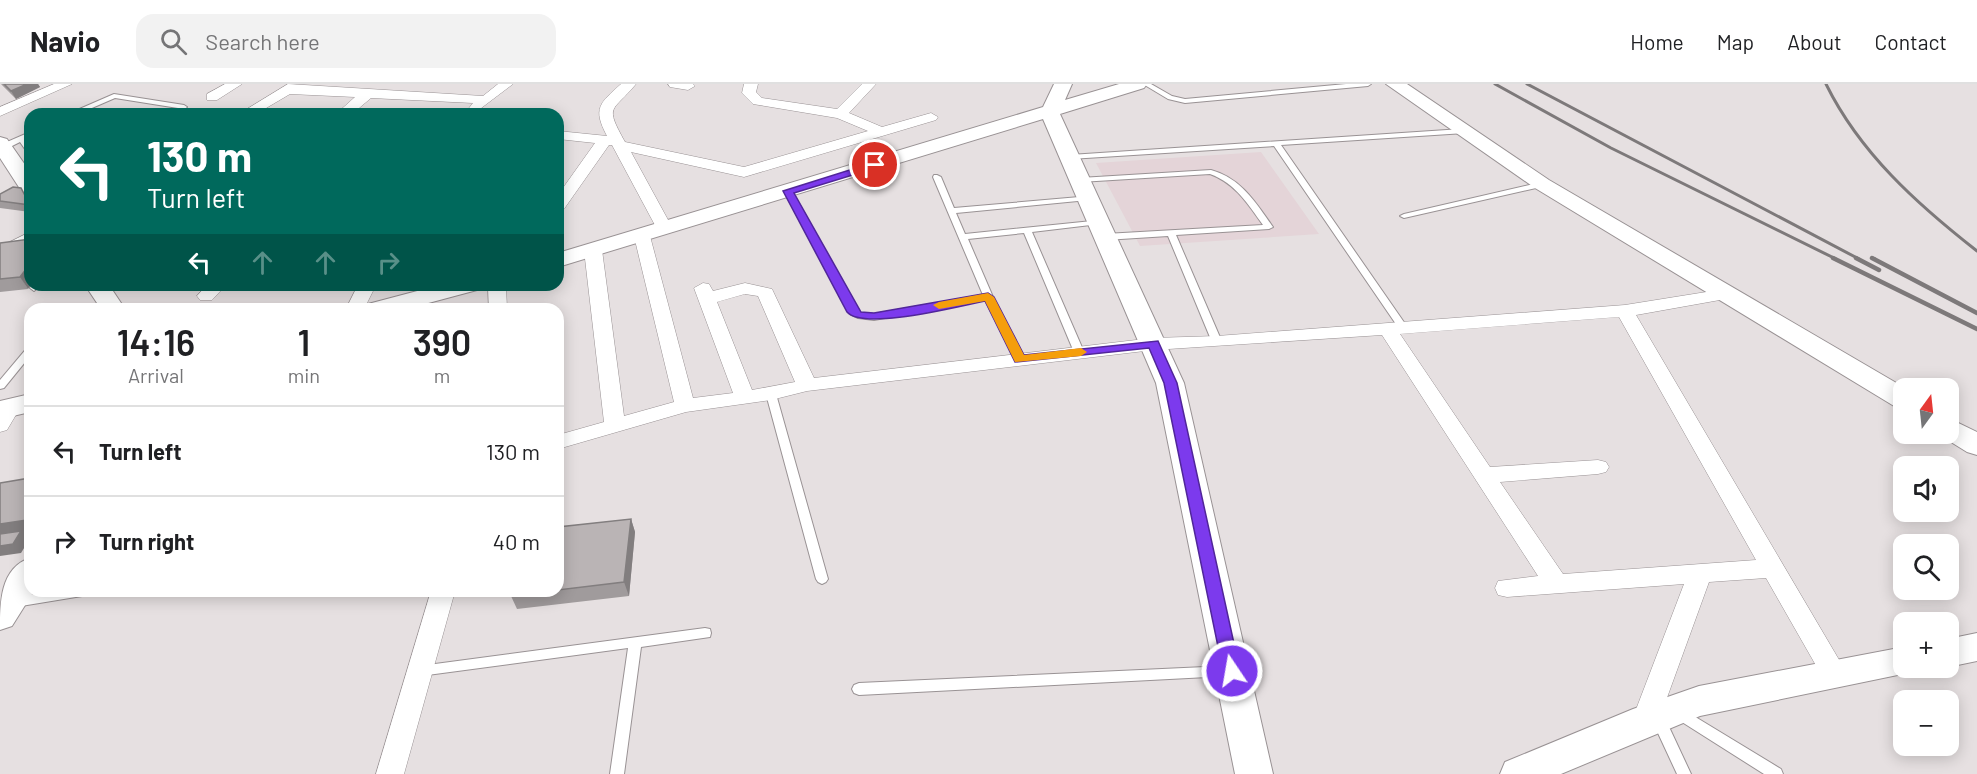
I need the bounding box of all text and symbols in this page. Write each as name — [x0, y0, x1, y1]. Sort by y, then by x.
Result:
search box — [136, 14, 556, 68]
text: Navio — [30, 24, 100, 58]
icon: search — [157, 25, 190, 58]
text: Search here — [205, 28, 320, 54]
text: Home — [1630, 29, 1684, 54]
text: Map — [1717, 29, 1754, 54]
text: About — [1787, 29, 1842, 54]
text: Contact — [1875, 29, 1947, 54]
text: 130 m — [147, 130, 252, 180]
icon: left — [48, 132, 126, 210]
pin — [849, 139, 900, 190]
icon: arrive — [858, 148, 891, 181]
text: Turn left — [147, 181, 245, 213]
icon: left — [183, 246, 216, 279]
icon: ahead — [246, 246, 279, 279]
icon: ahead — [309, 246, 342, 279]
icon: right — [372, 246, 405, 279]
text: 14:16 — [117, 320, 195, 363]
text: 1 — [298, 320, 310, 363]
text: 390 — [413, 320, 471, 363]
text: Arrival — [128, 363, 184, 387]
text: min — [288, 363, 320, 387]
text: m — [434, 363, 450, 387]
north arrow — [1893, 378, 1959, 444]
map controls — [1893, 378, 1959, 756]
icon: left — [48, 435, 81, 468]
text: Turn left — [99, 438, 182, 464]
text: 130 m — [486, 438, 540, 464]
button: sound — [1893, 456, 1959, 522]
icon: right — [48, 525, 81, 558]
text: Turn right — [99, 528, 194, 554]
text: 40 m — [493, 528, 540, 554]
button: search — [1893, 534, 1959, 600]
button: + — [1893, 612, 1959, 678]
position arrow — [1200, 639, 1264, 703]
button: − — [1893, 690, 1959, 756]

